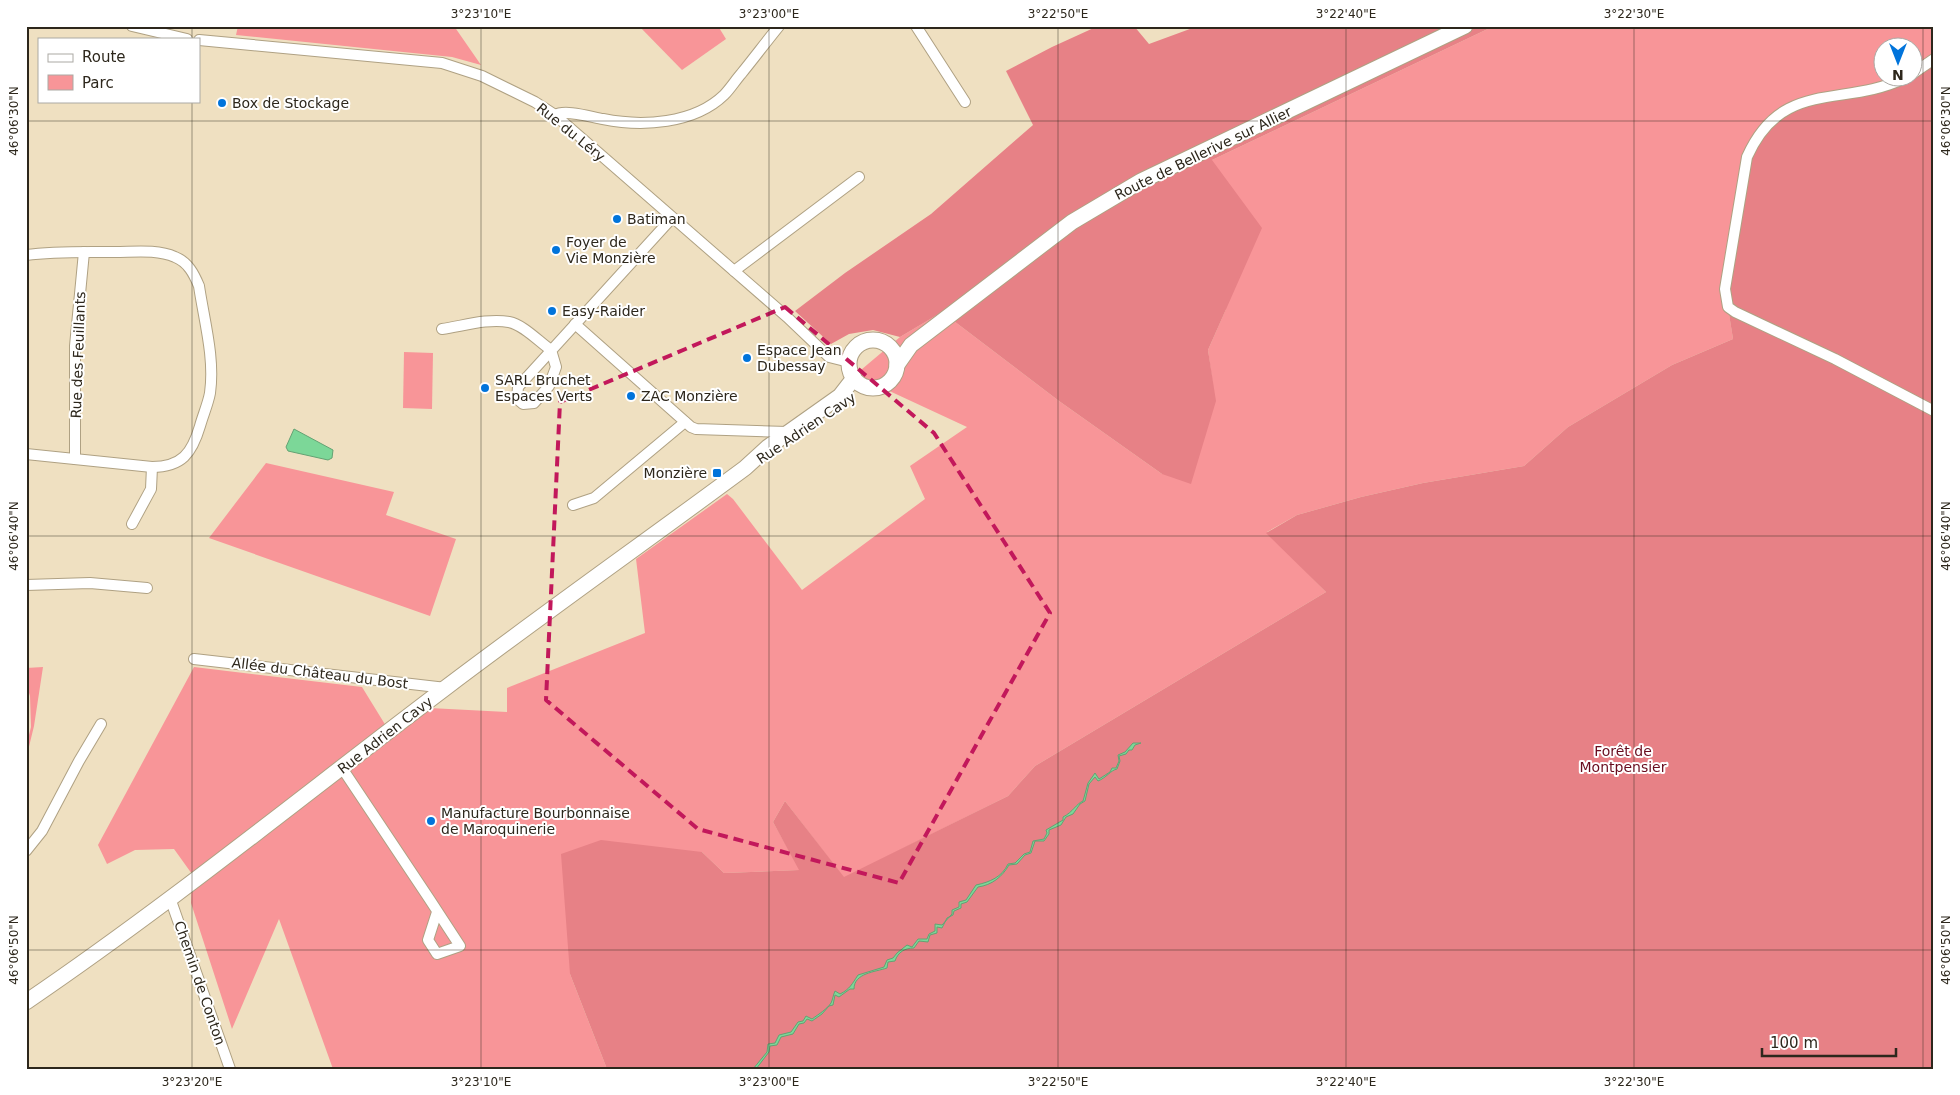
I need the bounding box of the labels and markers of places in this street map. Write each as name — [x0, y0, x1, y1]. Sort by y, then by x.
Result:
place label: Box de Stockage — [232, 95, 349, 111]
marker: Box de Stockage — [216, 97, 228, 109]
place label: Batiman — [627, 211, 686, 227]
marker: Batiman — [611, 213, 623, 225]
place label: Foyer de Vie Monzière — [566, 234, 656, 266]
marker: Foyer de Vie Monzière — [550, 244, 562, 256]
place label: Easy-Raider — [562, 303, 645, 319]
marker: Easy-Raider — [546, 305, 558, 317]
place label: Espace Jean Dubessay — [757, 342, 842, 374]
marker: Espace Jean Dubessay — [741, 352, 753, 364]
place label: SARL Bruchet Espaces Verts — [495, 372, 592, 404]
marker: SARL Bruchet Espaces Verts — [479, 382, 491, 394]
place label: ZAC Monzière — [641, 388, 738, 404]
marker: ZAC Monzière — [625, 390, 637, 402]
place label: Monzière — [644, 465, 707, 481]
marker: Monzière — [711, 467, 723, 479]
place label: Manufacture Bourbonnaise de Maroquinerie — [441, 805, 630, 837]
marker: Manufacture Bourbonnaise de Maroquinerie — [425, 815, 437, 827]

